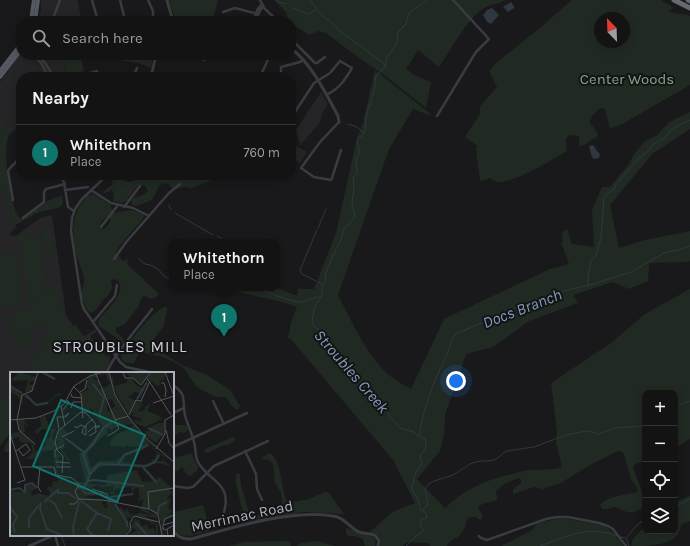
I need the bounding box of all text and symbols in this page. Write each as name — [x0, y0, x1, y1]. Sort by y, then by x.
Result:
north arrow — [594, 12, 630, 48]
search box — [16, 16, 296, 60]
icon: search — [30, 27, 52, 49]
text: Search here — [62, 29, 143, 47]
park label: Center Woods — [580, 70, 674, 88]
text: Nearby — [32, 88, 89, 108]
text: Whitethorn — [70, 136, 151, 154]
text: 1 — [43, 145, 47, 160]
text: 760 m — [243, 145, 280, 160]
text: Place — [70, 154, 101, 169]
popup — [169, 239, 279, 291]
text: Whitethorn — [183, 249, 265, 267]
text: Place — [183, 267, 215, 282]
water label: Docs Branch — [480, 285, 564, 332]
pin: 1 — [211, 304, 237, 337]
water label: Stroubles Creek — [310, 326, 394, 418]
district label: STROUBLES MILL — [52, 337, 188, 356]
your location — [446, 371, 466, 391]
inset map — [10, 372, 174, 536]
map controls — [642, 390, 678, 534]
button: + — [642, 390, 678, 426]
button: − — [642, 426, 678, 462]
button: locate — [642, 462, 678, 498]
street label: Merrimac Road — [189, 496, 295, 536]
button: layers — [642, 498, 678, 534]

